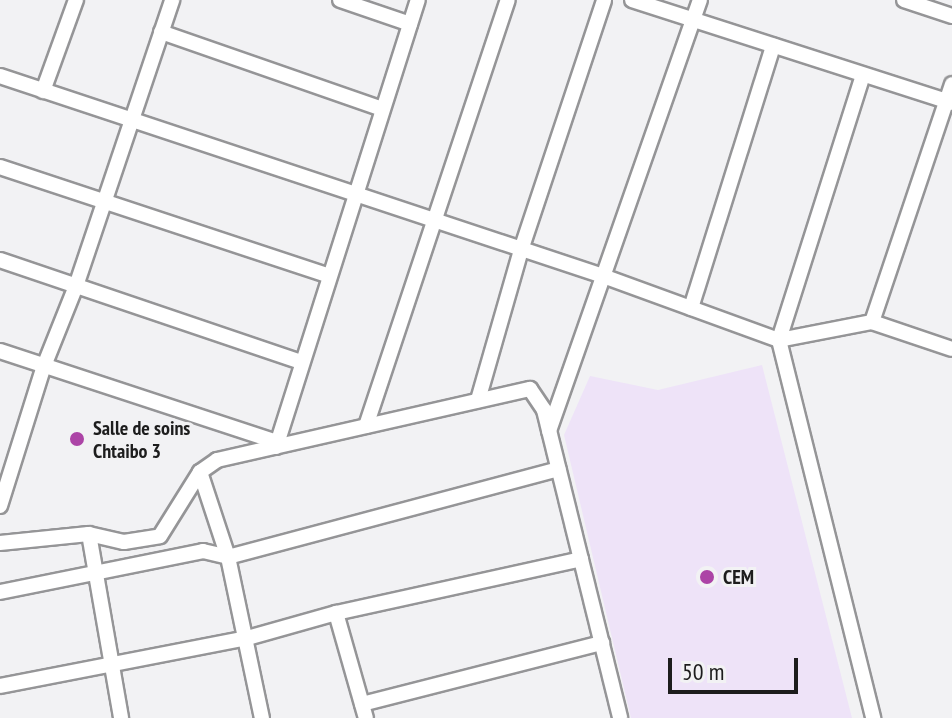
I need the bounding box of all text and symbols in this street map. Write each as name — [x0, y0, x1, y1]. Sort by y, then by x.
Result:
place label: Salle de soins Chtaibo 3 — [93, 416, 190, 463]
marker: Salle de soins Chtaibo 3 — [68, 430, 86, 448]
place label: CEM — [723, 565, 754, 589]
marker: CEM — [698, 568, 716, 586]
scale bar — [672, 642, 802, 692]
text: 50 m — [682, 656, 724, 687]

